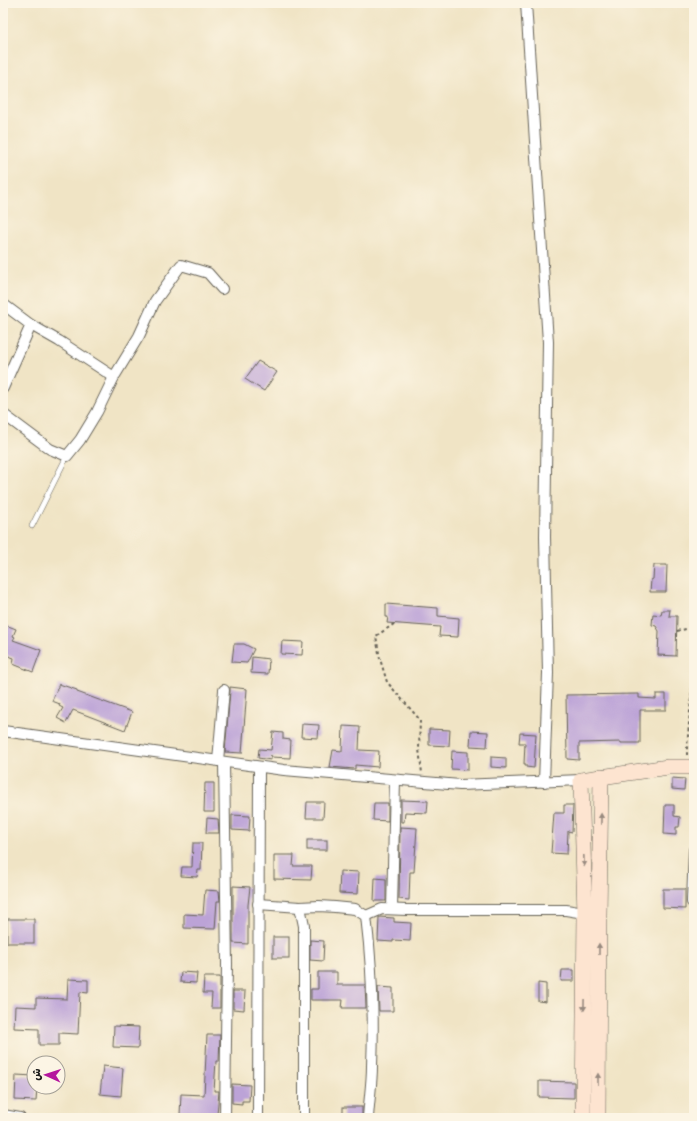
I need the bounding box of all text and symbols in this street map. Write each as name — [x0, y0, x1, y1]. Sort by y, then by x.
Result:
one-way arrow — [598, 812, 604, 825]
one-way arrow — [581, 855, 587, 868]
one-way arrow — [596, 942, 602, 955]
one-way arrow — [581, 999, 587, 1012]
north arrow — [26, 1055, 66, 1095]
text: ش — [29, 1068, 43, 1081]
one-way arrow — [595, 1072, 601, 1085]

